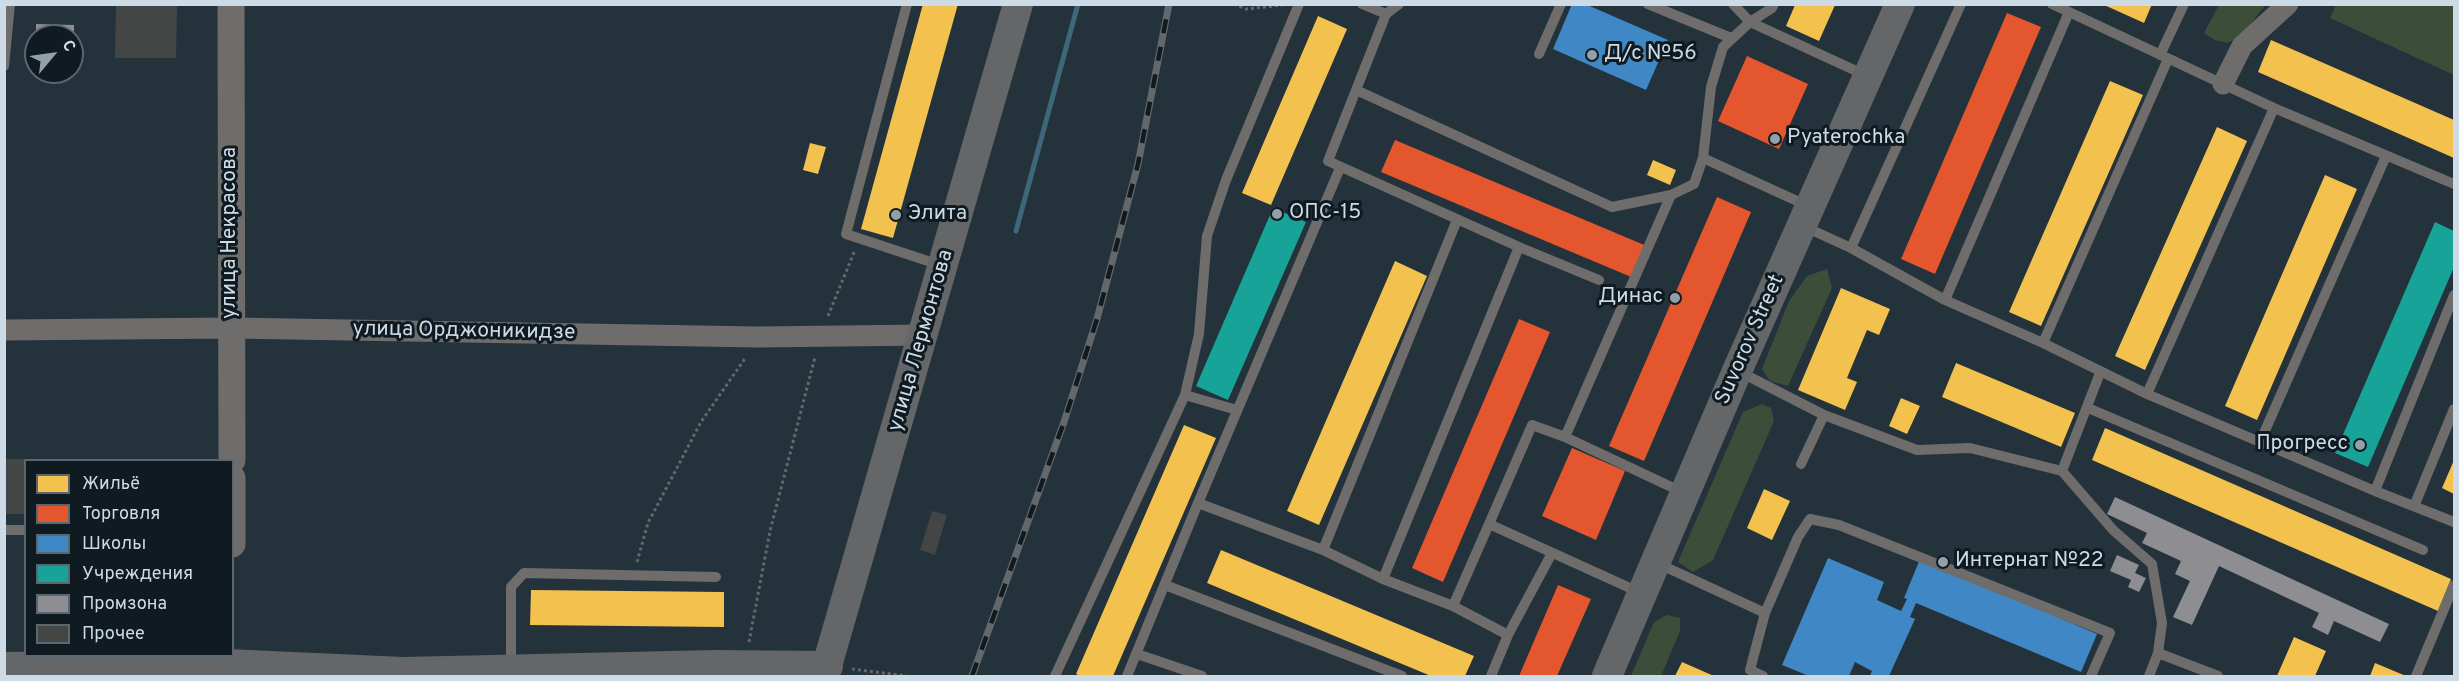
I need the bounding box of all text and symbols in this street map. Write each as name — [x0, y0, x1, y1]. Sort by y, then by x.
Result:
north arrow — [24, 24, 84, 84]
text: С — [57, 37, 79, 56]
place label: Д/с №56 — [1604, 42, 1697, 68]
marker: Д/с №56 — [1585, 48, 1599, 62]
place label: Pyaterochka — [1787, 126, 1905, 152]
marker: Pyaterochka — [1768, 132, 1782, 146]
street label: улица Некрасова — [218, 147, 244, 319]
place label: ОПС-15 — [1289, 201, 1361, 227]
place label: Элита — [908, 202, 967, 228]
marker: ОПС-15 — [1270, 207, 1284, 221]
marker: Элита — [889, 208, 903, 222]
street label: улица Лермонтова — [884, 247, 960, 435]
street label: Suvorov Street — [1711, 271, 1791, 409]
place label: Динас — [1598, 285, 1663, 311]
marker: Динас — [1668, 291, 1682, 305]
street label: улица Орджоникидзе — [352, 317, 576, 347]
place label: Прогресс — [2256, 432, 2348, 458]
marker: Прогресс — [2353, 438, 2367, 452]
legend — [24, 459, 234, 657]
text: Жильё — [82, 473, 140, 496]
text: Торговля — [82, 503, 160, 526]
text: Школы — [82, 533, 146, 556]
place label: Интернат №22 — [1955, 549, 2104, 575]
marker: Интернат №22 — [1936, 555, 1950, 569]
text: Учреждения — [82, 563, 193, 586]
text: Промзона — [82, 593, 167, 616]
text: Прочее — [82, 623, 145, 646]

